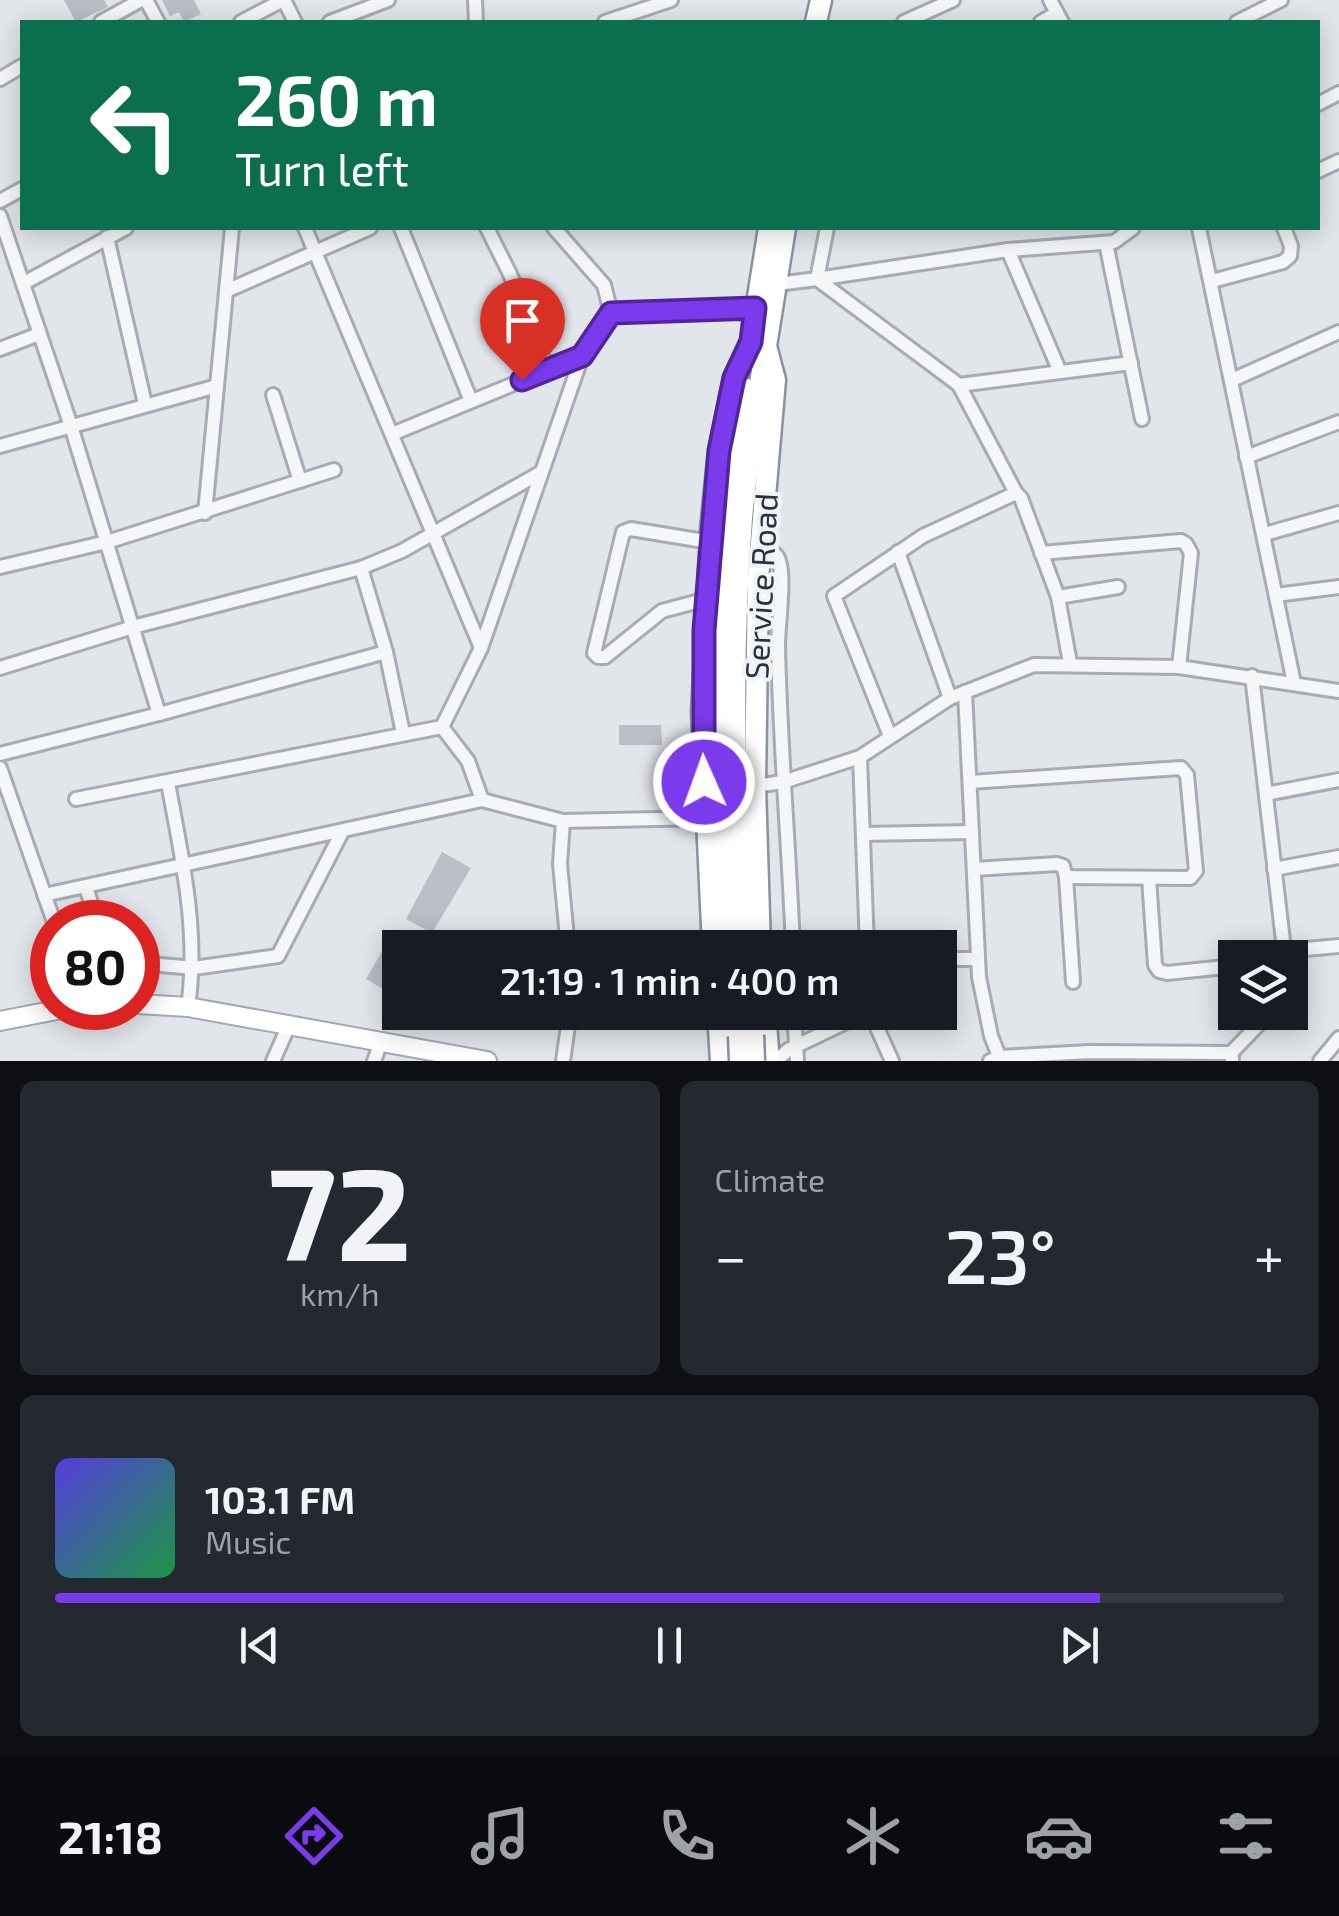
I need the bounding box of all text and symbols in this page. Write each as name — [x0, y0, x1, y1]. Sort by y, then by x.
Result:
text: 260 m — [235, 56, 438, 140]
icon: left — [70, 60, 200, 190]
text: Turn left — [235, 141, 409, 195]
pin — [480, 278, 565, 381]
icon: arrive — [495, 293, 550, 348]
street label: Service Road — [736, 492, 784, 680]
position arrow — [652, 730, 756, 834]
speed limit sign: 80 — [30, 900, 160, 1030]
map controls — [1218, 940, 1308, 1030]
button: layers — [1218, 940, 1308, 1030]
text: 21:19 · 1 min · 400 m — [500, 957, 839, 1003]
text: 72 — [268, 1131, 412, 1287]
text: Climate — [715, 1160, 825, 1198]
text: 23° — [944, 1209, 1056, 1299]
text: − — [715, 1222, 747, 1288]
text: + — [1254, 1222, 1284, 1288]
text: km/h — [300, 1274, 379, 1312]
text: 103.1 FM — [205, 1476, 355, 1522]
text: Music — [205, 1522, 291, 1560]
icon: previous — [232, 1618, 287, 1673]
icon: pause — [642, 1618, 697, 1673]
icon: next — [1052, 1618, 1107, 1673]
icon: directions — [279, 1801, 349, 1871]
icon: music — [465, 1801, 535, 1871]
icon: phone — [652, 1801, 722, 1871]
icon: climate — [838, 1801, 908, 1871]
icon: car — [1024, 1801, 1094, 1871]
icon: filters — [1211, 1801, 1281, 1871]
text: 21:18 — [58, 1809, 163, 1863]

